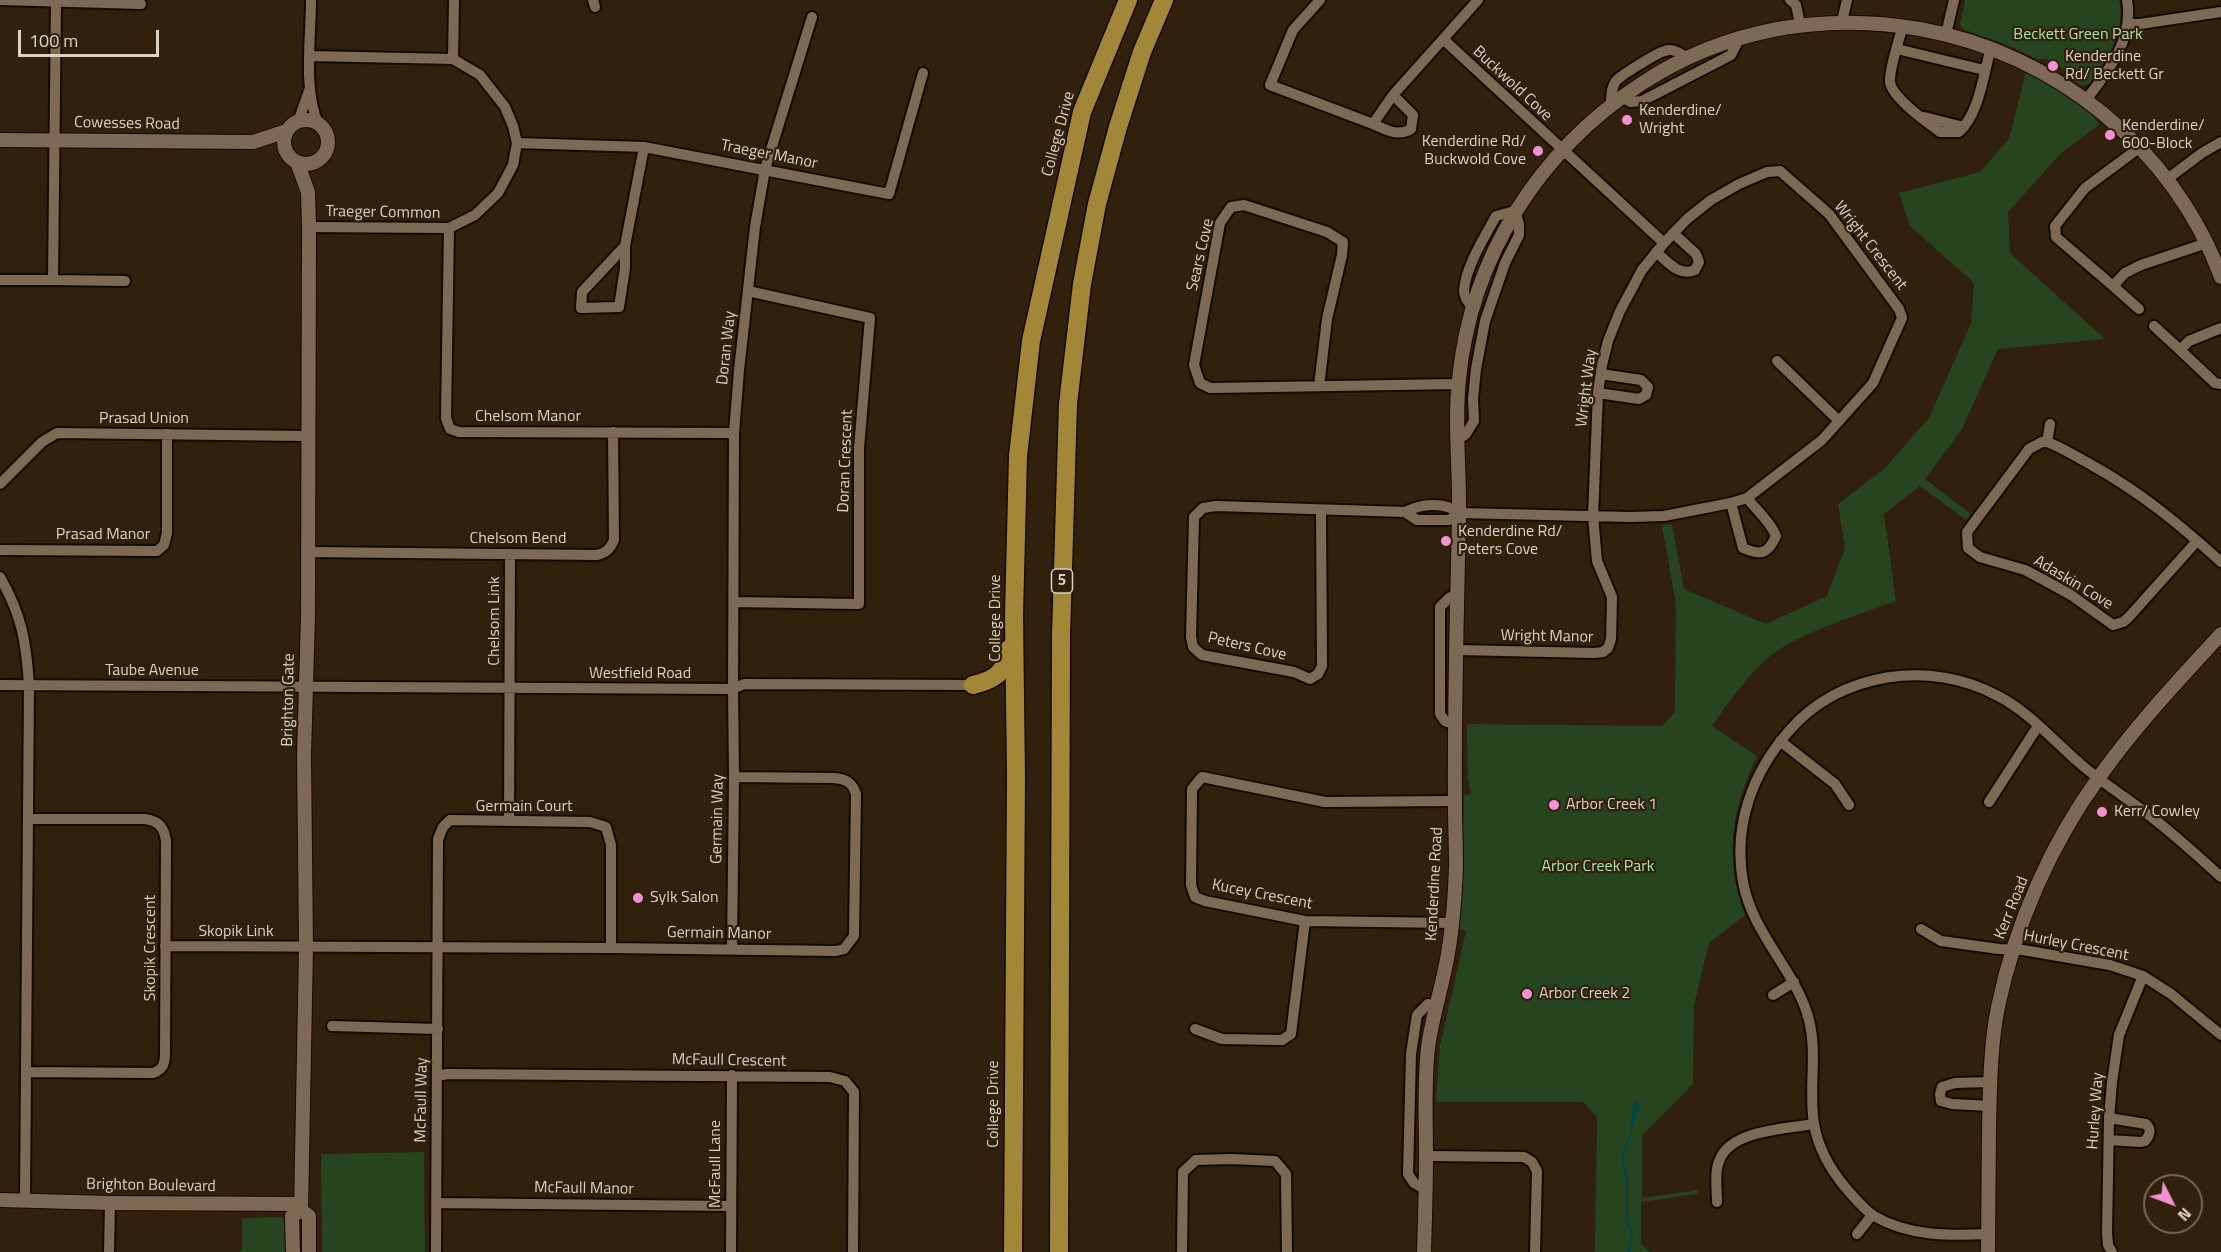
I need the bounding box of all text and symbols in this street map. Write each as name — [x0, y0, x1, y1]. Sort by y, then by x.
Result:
scale bar — [21, 18, 162, 56]
park label: Beckett Green Park — [2013, 25, 2143, 45]
text: 100 m — [29, 27, 78, 54]
street label: Buckwold Cove — [1468, 42, 1556, 126]
place label: Kenderdine Rd/ Beckett Gr — [2065, 47, 2164, 85]
marker: Kenderdine Rd/ Beckett Gr — [2046, 59, 2060, 73]
street label: College Drive — [1038, 89, 1080, 179]
place label: Kenderdine/ Wright — [1639, 101, 1722, 139]
street label: Cowesses Road — [74, 113, 180, 135]
marker: Kenderdine/ Wright — [1620, 113, 1634, 127]
place label: Kenderdine/ 600-Block — [2122, 116, 2205, 154]
marker: Kenderdine/ 600-Block — [2103, 128, 2117, 142]
place label: Kenderdine Rd/ Buckwold Cove — [1422, 132, 1526, 170]
street label: Traeger Manor — [719, 136, 819, 174]
marker: Kenderdine Rd/ Buckwold Cove — [1531, 144, 1545, 158]
street label: Wright Crescent — [1829, 198, 1911, 294]
street label: Traeger Common — [325, 202, 441, 224]
street label: Sears Cove — [1183, 217, 1219, 293]
street label: Doran Way — [714, 310, 740, 386]
street label: Wright Way — [1573, 348, 1601, 428]
street label: Chelsom Manor — [475, 407, 581, 427]
street label: Prasad Union — [99, 409, 189, 429]
street label: Doran Crescent — [835, 409, 857, 513]
place label: Kenderdine Rd/ Peters Cove — [1458, 522, 1562, 560]
street label: Prasad Manor — [56, 525, 150, 545]
street label: Chelsom Bend — [470, 529, 566, 549]
marker: Kenderdine Rd/ Peters Cove — [1439, 534, 1453, 548]
street label: Adaskin Cove — [2030, 552, 2116, 614]
road number: 5 — [1052, 569, 1072, 593]
street label: College Drive — [986, 574, 1006, 662]
street label: Chelsom Link — [485, 576, 505, 666]
street label: Wright Manor — [1500, 627, 1594, 647]
street label: Peters Cove — [1206, 629, 1288, 665]
street label: Brighton Gate — [279, 653, 299, 747]
street label: Taube Avenue — [105, 661, 199, 681]
street label: Westfield Road — [589, 664, 691, 684]
street label: Germain Way — [708, 774, 728, 864]
place label: Arbor Creek 1 — [1566, 795, 1657, 815]
street label: Germain Court — [475, 797, 573, 817]
marker: Arbor Creek 1 — [1547, 798, 1561, 812]
place label: Kerr/ Cowley — [2114, 802, 2200, 822]
marker: Kerr/ Cowley — [2095, 805, 2109, 819]
street label: Kenderdine Road — [1422, 826, 1448, 942]
park label: Arbor Creek Park — [1542, 857, 1654, 877]
street label: Kerr Road — [1991, 874, 2033, 942]
street label: Kucey Crescent — [1210, 876, 1314, 914]
place label: Sylk Salon — [650, 888, 719, 908]
marker: Sylk Salon — [631, 891, 645, 905]
street label: Skopik Crescent — [141, 895, 161, 1001]
street label: Skopik Link — [198, 922, 274, 942]
street label: Germain Manor — [667, 923, 771, 945]
street label: Hurley Crescent — [2022, 926, 2130, 966]
place label: Arbor Creek 2 — [1539, 984, 1630, 1004]
marker: Arbor Creek 2 — [1520, 987, 1534, 1001]
street label: McFaull Crescent — [672, 1050, 786, 1072]
street label: McFaull Way — [412, 1057, 432, 1143]
street label: College Drive — [984, 1060, 1004, 1148]
street label: Hurley Way — [2084, 1072, 2108, 1150]
street label: McFaull Lane — [706, 1120, 726, 1208]
north arrow — [2143, 1174, 2203, 1234]
street label: Brighton Boulevard — [86, 1175, 216, 1197]
street label: McFaull Manor — [534, 1179, 634, 1199]
text: N — [2172, 1203, 2198, 1227]

